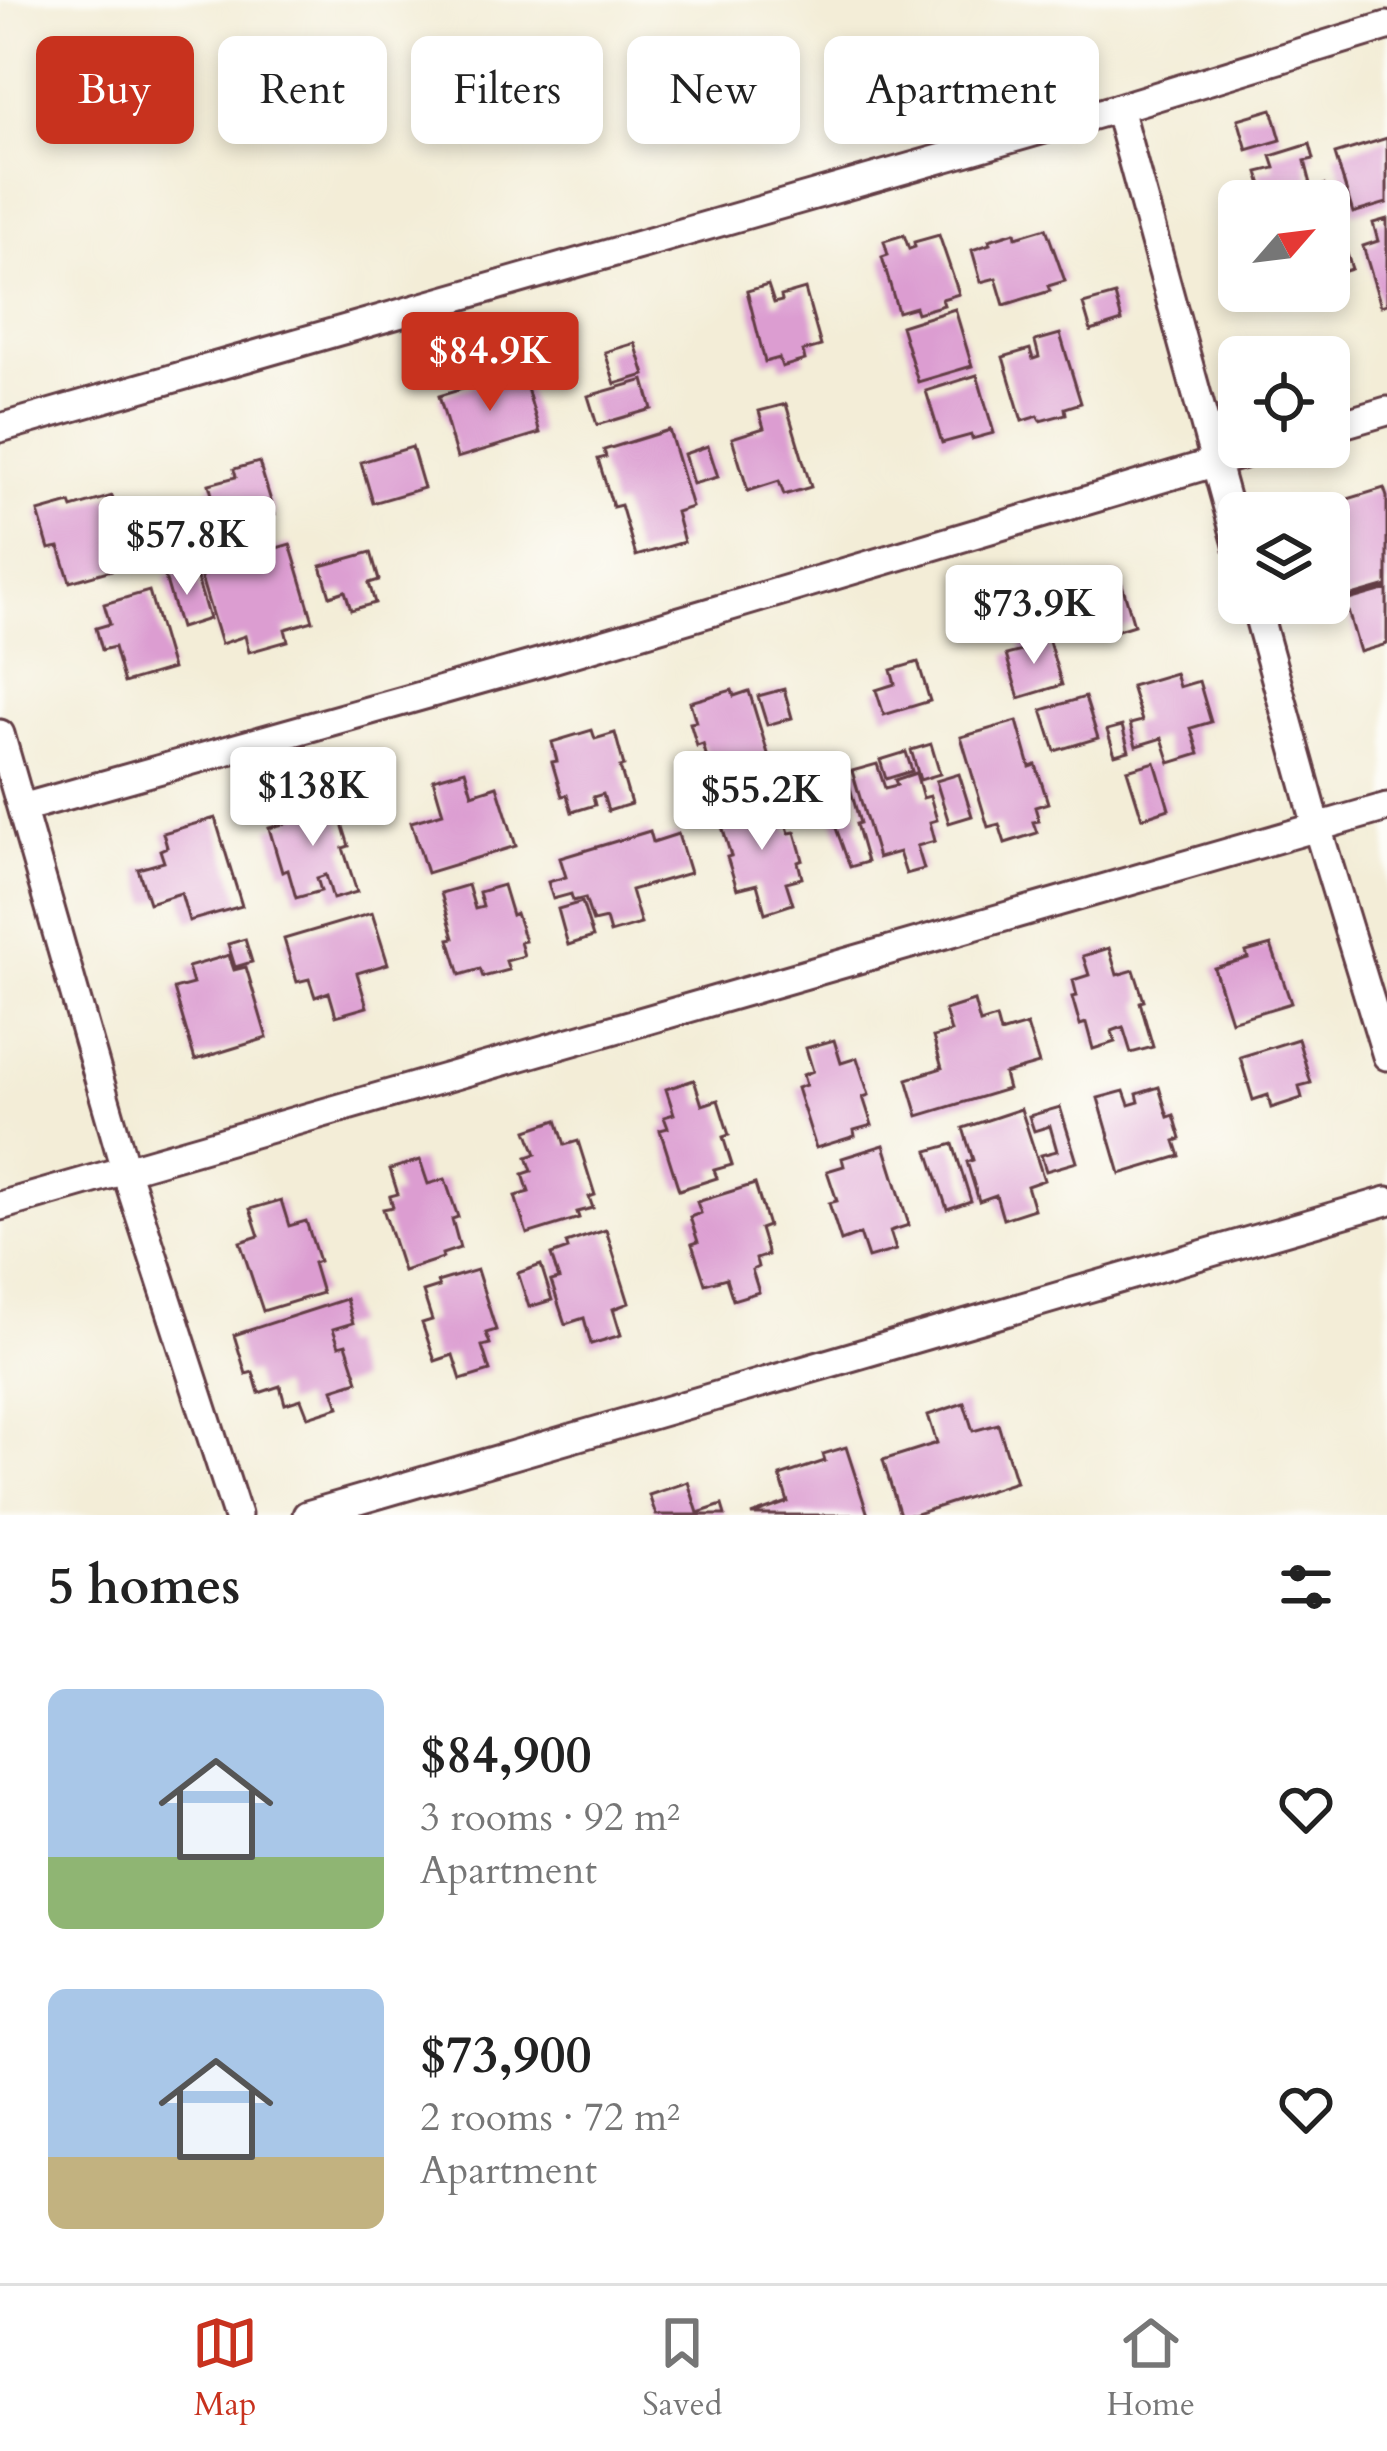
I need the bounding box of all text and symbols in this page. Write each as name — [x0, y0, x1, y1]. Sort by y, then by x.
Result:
chip: Buy — [36, 36, 194, 144]
chip: Rent — [218, 36, 387, 144]
chip: Filters — [411, 36, 603, 144]
chip: New — [627, 36, 800, 144]
chip: Apartment — [824, 36, 1099, 144]
north arrow — [1218, 180, 1350, 312]
map controls — [1218, 180, 1350, 624]
pin: $84.9K — [392, 312, 588, 414]
text: $84.9K — [429, 324, 551, 377]
button: locate — [1218, 336, 1350, 468]
button: layers — [1218, 492, 1350, 624]
pin: $57.8K — [89, 496, 285, 598]
text: $57.8K — [126, 508, 248, 561]
pin: $73.9K — [936, 565, 1132, 667]
text: $73.9K — [973, 577, 1095, 630]
pin: $138K — [229, 747, 397, 849]
pin: $55.2K — [664, 751, 860, 853]
text: $138K — [257, 759, 369, 812]
text: $55.2K — [701, 763, 823, 816]
text: 5 homes — [48, 1552, 240, 1622]
icon: filters — [1273, 1554, 1339, 1620]
text: $84,900 — [420, 1721, 592, 1791]
icon: home — [144, 1737, 288, 1881]
icon: heart — [1273, 1776, 1339, 1842]
text: 3 rooms · 92 m² — [420, 1791, 680, 1844]
text: Apartment — [420, 1844, 597, 1897]
text: $73,900 — [420, 2021, 592, 2091]
icon: home — [144, 2037, 288, 2181]
icon: heart — [1273, 2076, 1339, 2142]
text: 2 rooms · 72 m² — [420, 2091, 680, 2144]
text: Apartment — [420, 2144, 597, 2197]
tab: Map — [192, 2310, 258, 2427]
tab: Saved — [642, 2310, 722, 2427]
tab: Home — [1107, 2310, 1195, 2427]

